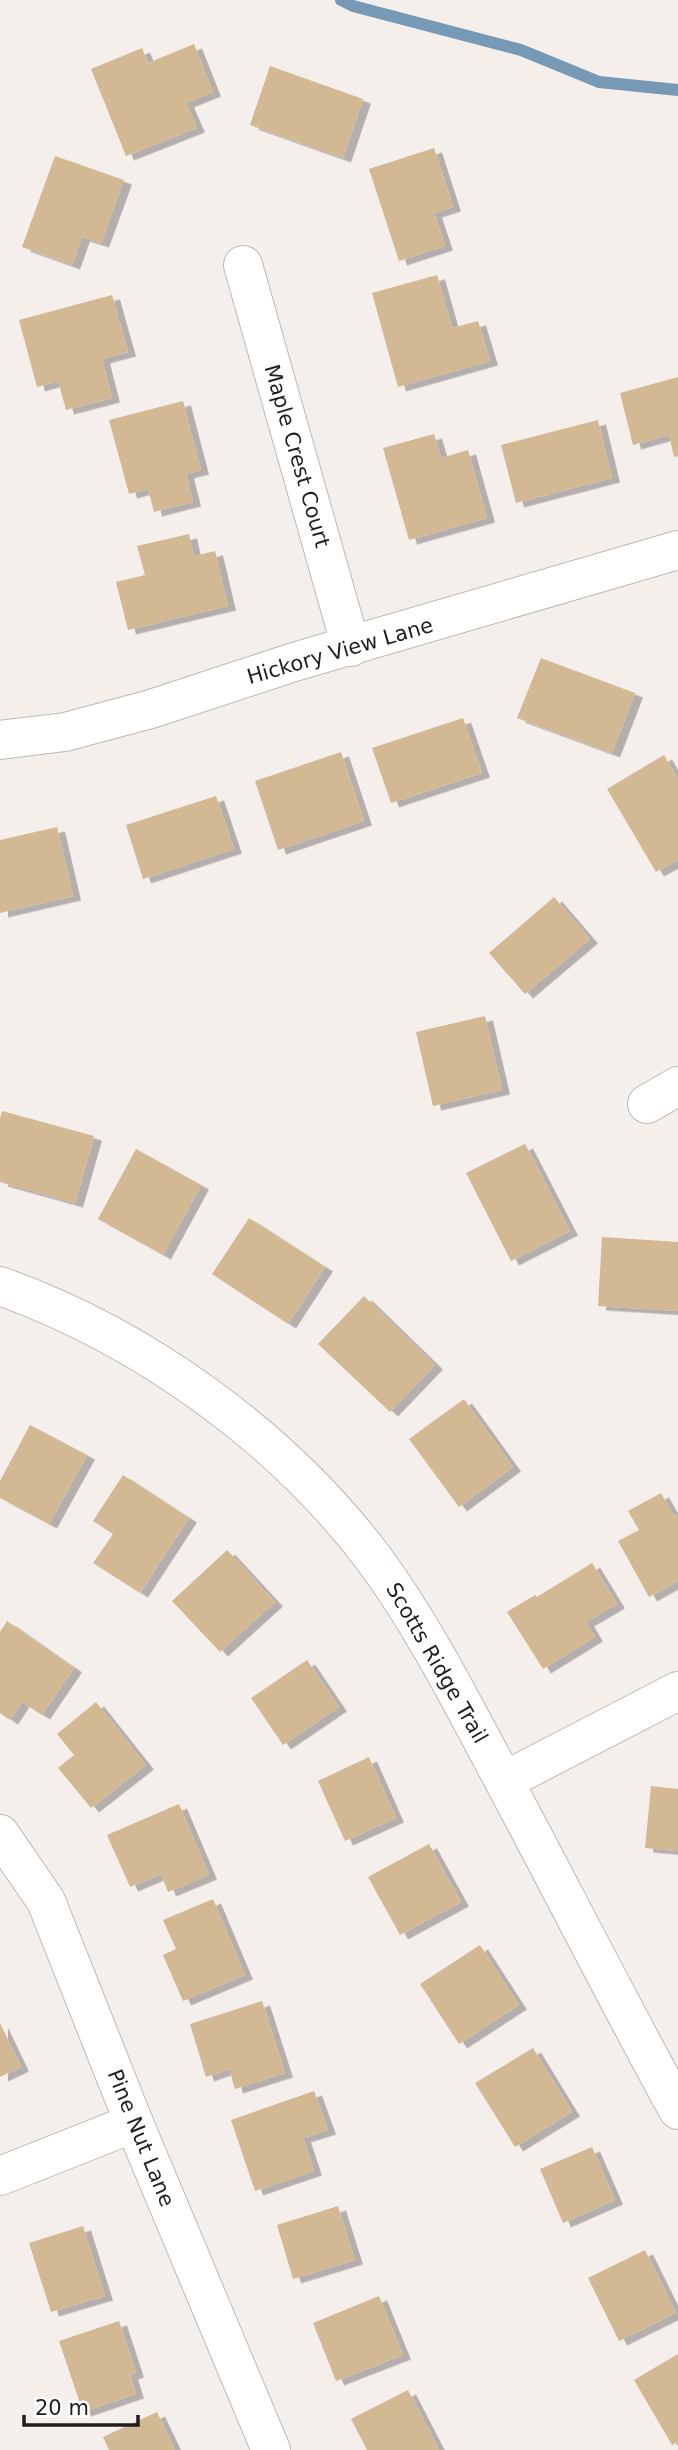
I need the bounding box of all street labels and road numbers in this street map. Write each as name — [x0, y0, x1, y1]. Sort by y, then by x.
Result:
street label: Maple Crest Court — [259, 362, 335, 550]
street label: Hickory View Lane — [244, 613, 436, 689]
street label: Scotts Ridge Trail — [381, 1578, 493, 1748]
street label: Pine Nut Lane — [103, 2066, 179, 2210]

